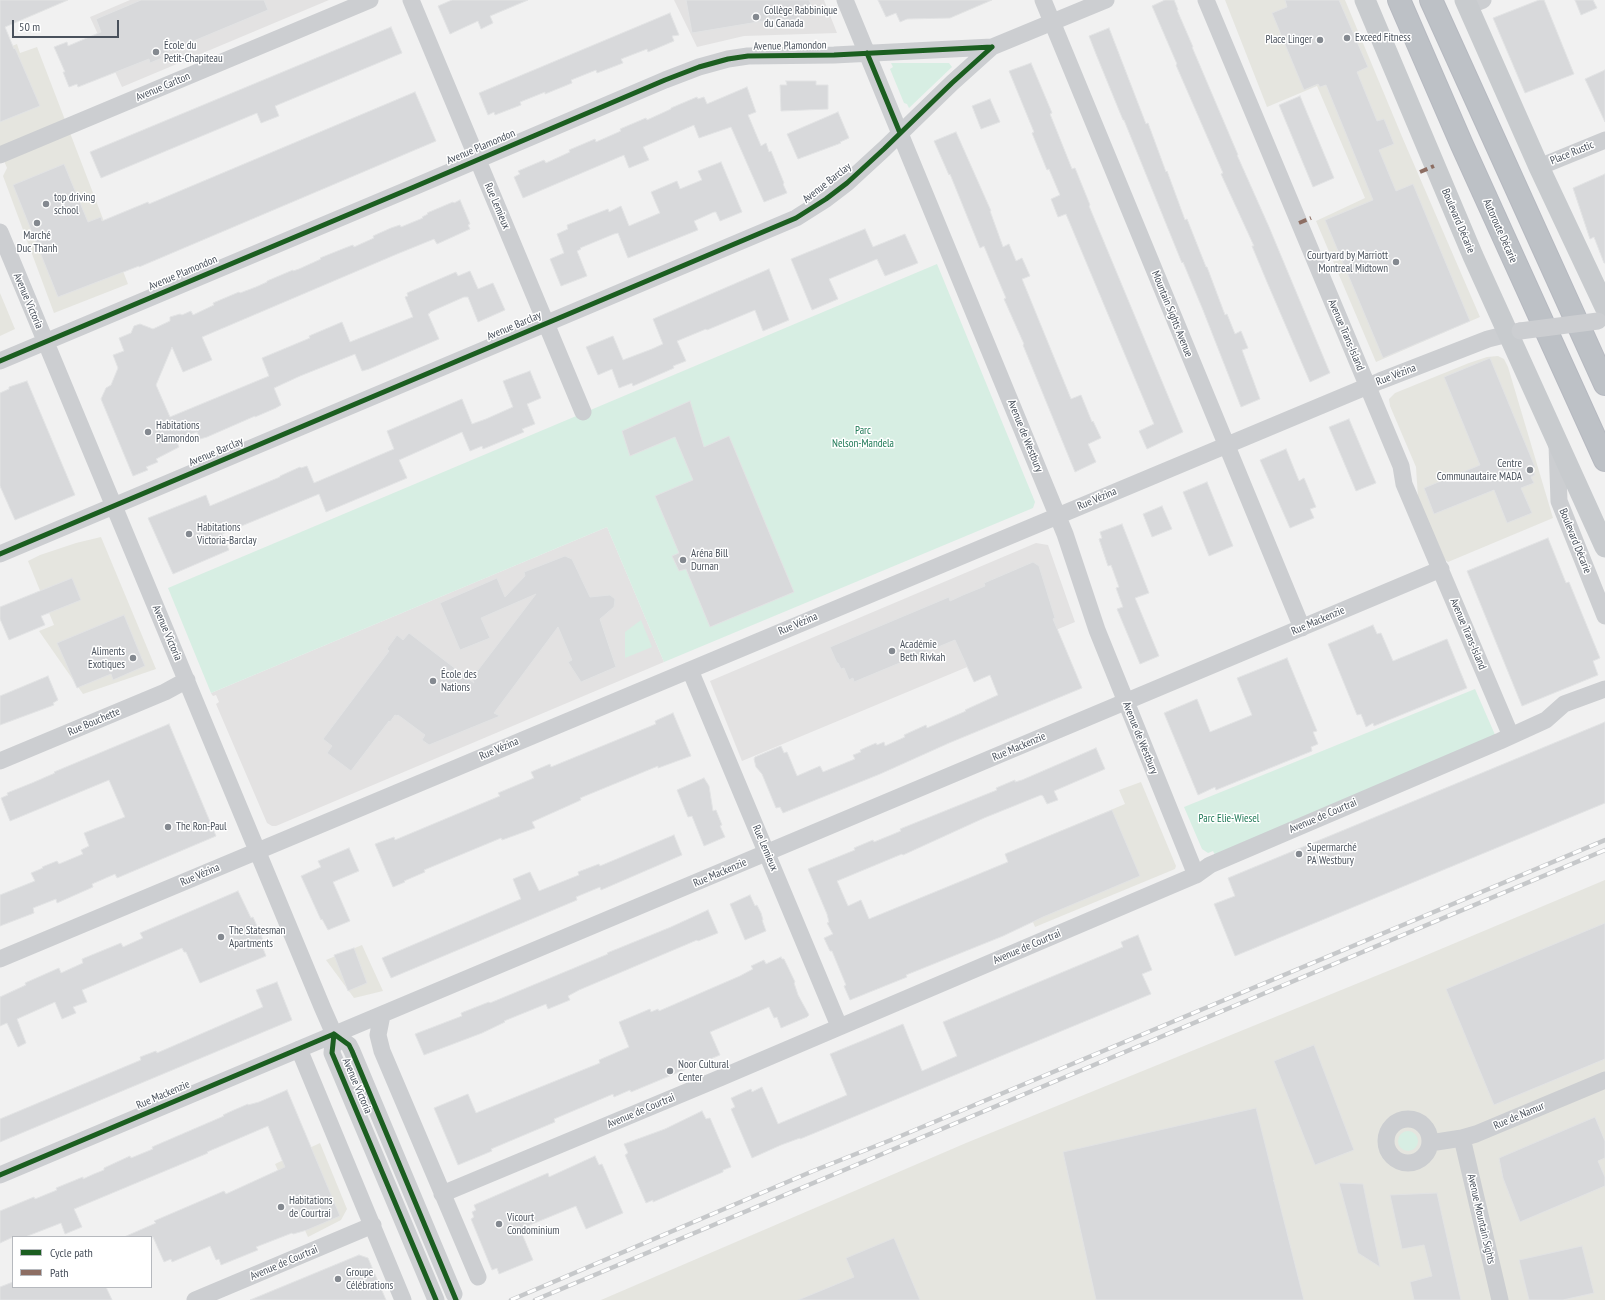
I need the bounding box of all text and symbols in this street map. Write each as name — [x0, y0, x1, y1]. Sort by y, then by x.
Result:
place label: Collège Rabbinique du Canada — [764, 4, 838, 30]
scale bar — [14, 12, 121, 38]
marker: Collège Rabbinique du Canada — [751, 12, 761, 22]
text: 50 m — [19, 19, 40, 34]
place label: Exceed Fitness — [1355, 31, 1411, 45]
place label: Place Linger — [1265, 33, 1312, 47]
marker: Exceed Fitness — [1342, 33, 1352, 43]
marker: Place Linger — [1315, 35, 1325, 45]
place label: École du Petit-Chapiteau — [164, 39, 223, 65]
street label: Avenue Plamondon — [753, 39, 827, 53]
marker: École du Petit-Chapiteau — [151, 47, 161, 57]
street label: Avenue Carlton — [134, 70, 192, 104]
street label: Avenue Plamondon — [445, 127, 517, 167]
street label: Place Rustic — [1548, 138, 1596, 168]
street label: Avenue Barclay — [800, 160, 854, 206]
street label: Rue Lemieux — [481, 181, 513, 231]
street label: Boulevard Décarie — [1438, 187, 1478, 255]
place label: top driving school — [54, 191, 95, 217]
street label: Autoroute Décarie — [1480, 197, 1520, 265]
marker: top driving school — [41, 199, 51, 209]
marker: Marché Duc Thanh — [32, 218, 42, 228]
place label: Marché Duc Thanh — [17, 229, 57, 255]
place label: Courtyard by Marriott Montreal Midtown — [1307, 249, 1388, 275]
street label: Avenue Plamondon — [147, 253, 219, 293]
marker: Courtyard by Marriott Montreal Midtown — [1391, 257, 1401, 267]
street label: Mountain Sights Avenue — [1149, 269, 1195, 359]
street label: Avenue Victoria — [10, 271, 46, 331]
street label: Avenue Trans-Island — [1325, 297, 1367, 373]
street label: Avenue Barclay — [485, 309, 543, 343]
street label: Rue Vézina — [1374, 361, 1418, 389]
street label: Avenue de Westbury — [1005, 398, 1045, 474]
place label: Habitations Plamondon — [156, 419, 200, 445]
park label: Parc Nelson-Mandela — [832, 424, 894, 450]
marker: Habitations Plamondon — [143, 427, 153, 437]
street label: Avenue Barclay — [187, 435, 245, 469]
place label: Centre Communautaire MADA — [1437, 457, 1522, 483]
marker: Centre Communautaire MADA — [1525, 465, 1535, 475]
street label: Rue Vézina — [1075, 485, 1119, 513]
street label: Boulevard Décarie — [1556, 507, 1594, 575]
place label: Habitations Victoria-Barclay — [197, 521, 257, 547]
marker: Habitations Victoria-Barclay — [184, 529, 194, 539]
place label: Aréna Bill Durnan — [691, 547, 728, 573]
marker: Aréna Bill Durnan — [678, 555, 688, 565]
street label: Avenue Trans-Island — [1447, 596, 1489, 672]
street label: Avenue Victoria — [149, 603, 185, 663]
street label: Rue Mackenzie — [1289, 604, 1347, 638]
street label: Rue Vézina — [776, 610, 820, 638]
place label: Académie Beth Rivkah — [900, 638, 945, 664]
place label: Aliments Exotiques — [88, 645, 125, 671]
marker: Académie Beth Rivkah — [887, 646, 897, 656]
marker: Aliments Exotiques — [128, 653, 138, 663]
place label: École des Nations — [441, 668, 477, 694]
marker: École des Nations — [428, 676, 438, 686]
street label: Avenue de Westbury — [1120, 700, 1160, 776]
street label: Rue Bouchette — [66, 705, 122, 739]
street label: Rue Mackenzie — [990, 730, 1048, 764]
street label: Rue Vézina — [477, 735, 521, 763]
street label: Avenue de Courtrai — [1287, 796, 1359, 836]
park label: Parc Elie-Wiesel — [1199, 812, 1259, 826]
place label: The Ron-Paul — [176, 820, 227, 834]
marker: The Ron-Paul — [163, 822, 173, 832]
street label: Rue Lemieux — [749, 823, 781, 873]
place label: Supermarché PA Westbury — [1307, 841, 1357, 867]
marker: Supermarché PA Westbury — [1294, 849, 1304, 859]
street label: Rue Mackenzie — [691, 856, 749, 890]
street label: Rue Vézina — [178, 861, 222, 889]
place label: The Statesman Apartments — [229, 924, 285, 950]
street label: Avenue de Courtrai — [991, 927, 1063, 967]
marker: The Statesman Apartments — [216, 932, 226, 942]
street label: Avenue Victoria — [339, 1056, 375, 1116]
place label: Noor Cultural Center — [678, 1058, 729, 1084]
marker: Noor Cultural Center — [665, 1066, 675, 1076]
street label: Rue Mackenzie — [134, 1078, 192, 1112]
street label: Avenue de Courtrai — [605, 1091, 677, 1131]
street label: Rue de Namur — [1492, 1099, 1546, 1133]
street label: Avenue Mountain Sights — [1464, 1173, 1498, 1265]
place label: Habitations de Courtrai — [289, 1194, 333, 1220]
marker: Habitations de Courtrai — [276, 1202, 286, 1212]
place label: Vicourt Condominium — [507, 1211, 560, 1237]
marker: Vicourt Condominium — [494, 1219, 504, 1229]
legend — [12, 1236, 152, 1288]
street label: Avenue de Courtrai — [248, 1243, 320, 1283]
text: Cycle path — [50, 1245, 93, 1260]
text: Path — [50, 1265, 68, 1280]
place label: Groupe Célébrations — [346, 1266, 393, 1292]
marker: Groupe Célébrations — [333, 1274, 343, 1284]

